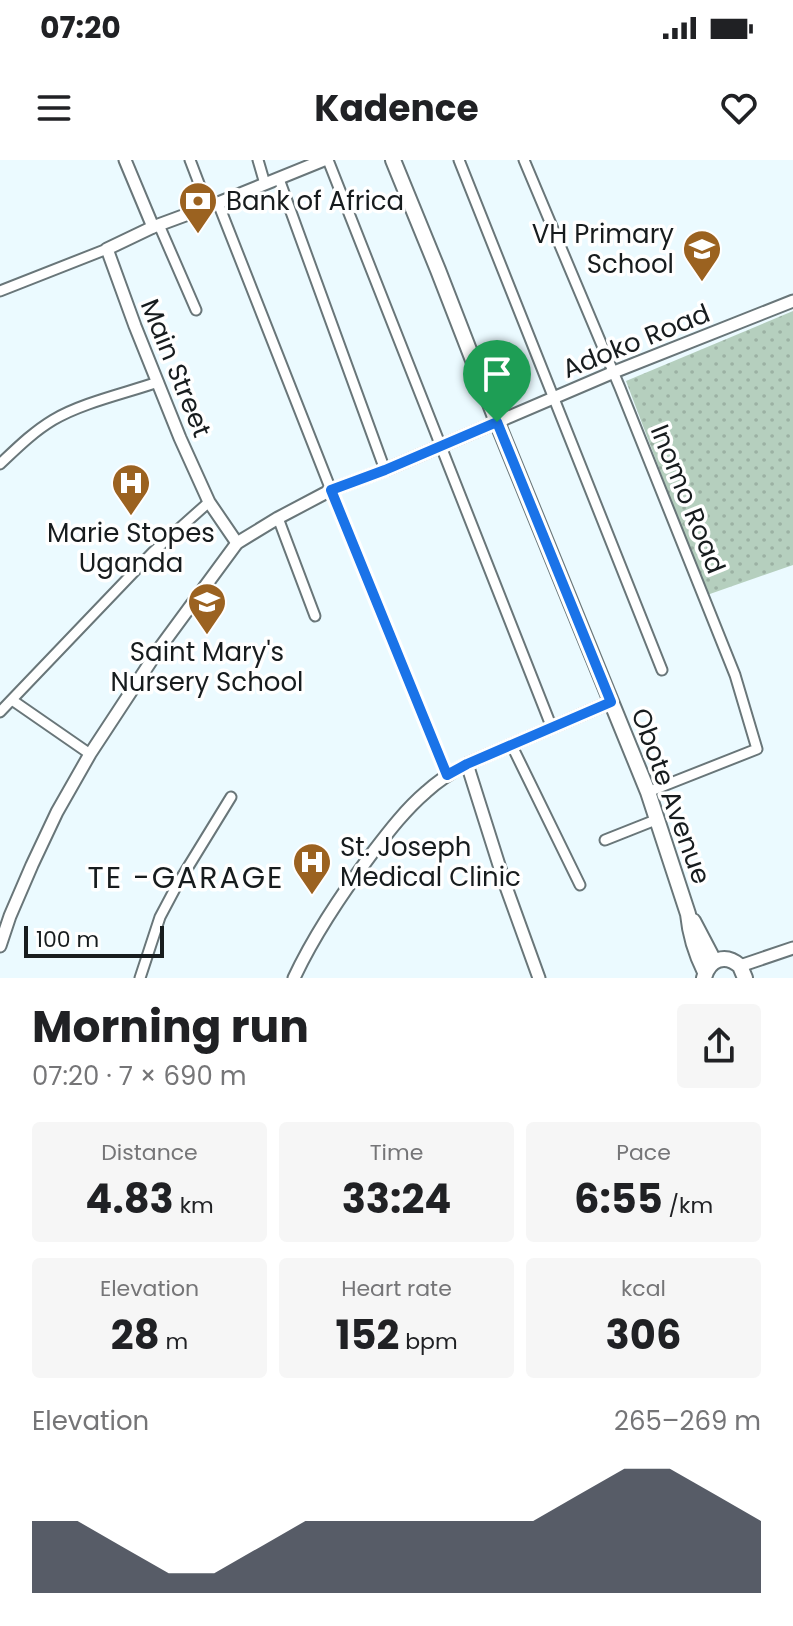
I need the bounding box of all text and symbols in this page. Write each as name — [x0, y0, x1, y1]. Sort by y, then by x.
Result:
text: 07:20 — [40, 6, 121, 49]
text: Kadence — [314, 83, 479, 134]
icon: menu — [32, 86, 76, 130]
icon: heart — [717, 86, 761, 130]
bank icon: Bank of Africa — [177, 180, 219, 235]
place label: Bank of Africa — [226, 183, 404, 219]
place label: VH Primary School — [532, 216, 674, 282]
school or university icon: VH Primary School — [681, 228, 723, 283]
street label: Main Street — [132, 294, 220, 442]
street label: Adoko Road — [557, 295, 715, 387]
pin — [463, 340, 531, 422]
icon: arrive — [475, 352, 519, 396]
street label: Inomo Road — [642, 419, 734, 579]
hospital icon: Marie Stopes Uganda — [110, 462, 152, 517]
place label: Marie Stopes Uganda — [47, 515, 215, 581]
school or university icon: Saint Mary's Nursery School — [186, 581, 228, 636]
place label: Saint Mary's Nursery School — [111, 634, 303, 700]
street label: Obote Avenue — [622, 703, 720, 889]
place label: St. Joseph Medical Clinic — [340, 829, 521, 895]
hospital icon: St. Joseph Medical Clinic — [291, 841, 333, 896]
district label: TE -GARAGE — [88, 856, 284, 899]
scale bar — [24, 922, 164, 958]
text: 100 m — [36, 924, 99, 955]
text: Morning run — [32, 996, 309, 1057]
button: share — [677, 1004, 761, 1088]
text: 07:20 · 7 × 690 m — [32, 1058, 246, 1094]
text: Distance — [101, 1137, 198, 1168]
text: Time — [370, 1137, 423, 1168]
text: Pace — [616, 1137, 671, 1168]
text: 4.83 — [85, 1171, 174, 1227]
text: 33:24 — [342, 1171, 451, 1227]
text: 6:55 — [574, 1171, 663, 1227]
text: km — [174, 1190, 214, 1221]
text: /km — [663, 1190, 713, 1221]
text: Elevation — [100, 1273, 199, 1304]
text: Heart rate — [341, 1273, 452, 1304]
text: kcal — [621, 1273, 666, 1304]
text: 28 — [111, 1307, 160, 1363]
text: 152 — [335, 1307, 399, 1363]
text: 306 — [606, 1307, 681, 1363]
text: m — [160, 1326, 188, 1357]
text: bpm — [399, 1326, 458, 1357]
text: Elevation — [32, 1403, 149, 1439]
text: 265–269 m — [614, 1403, 761, 1439]

